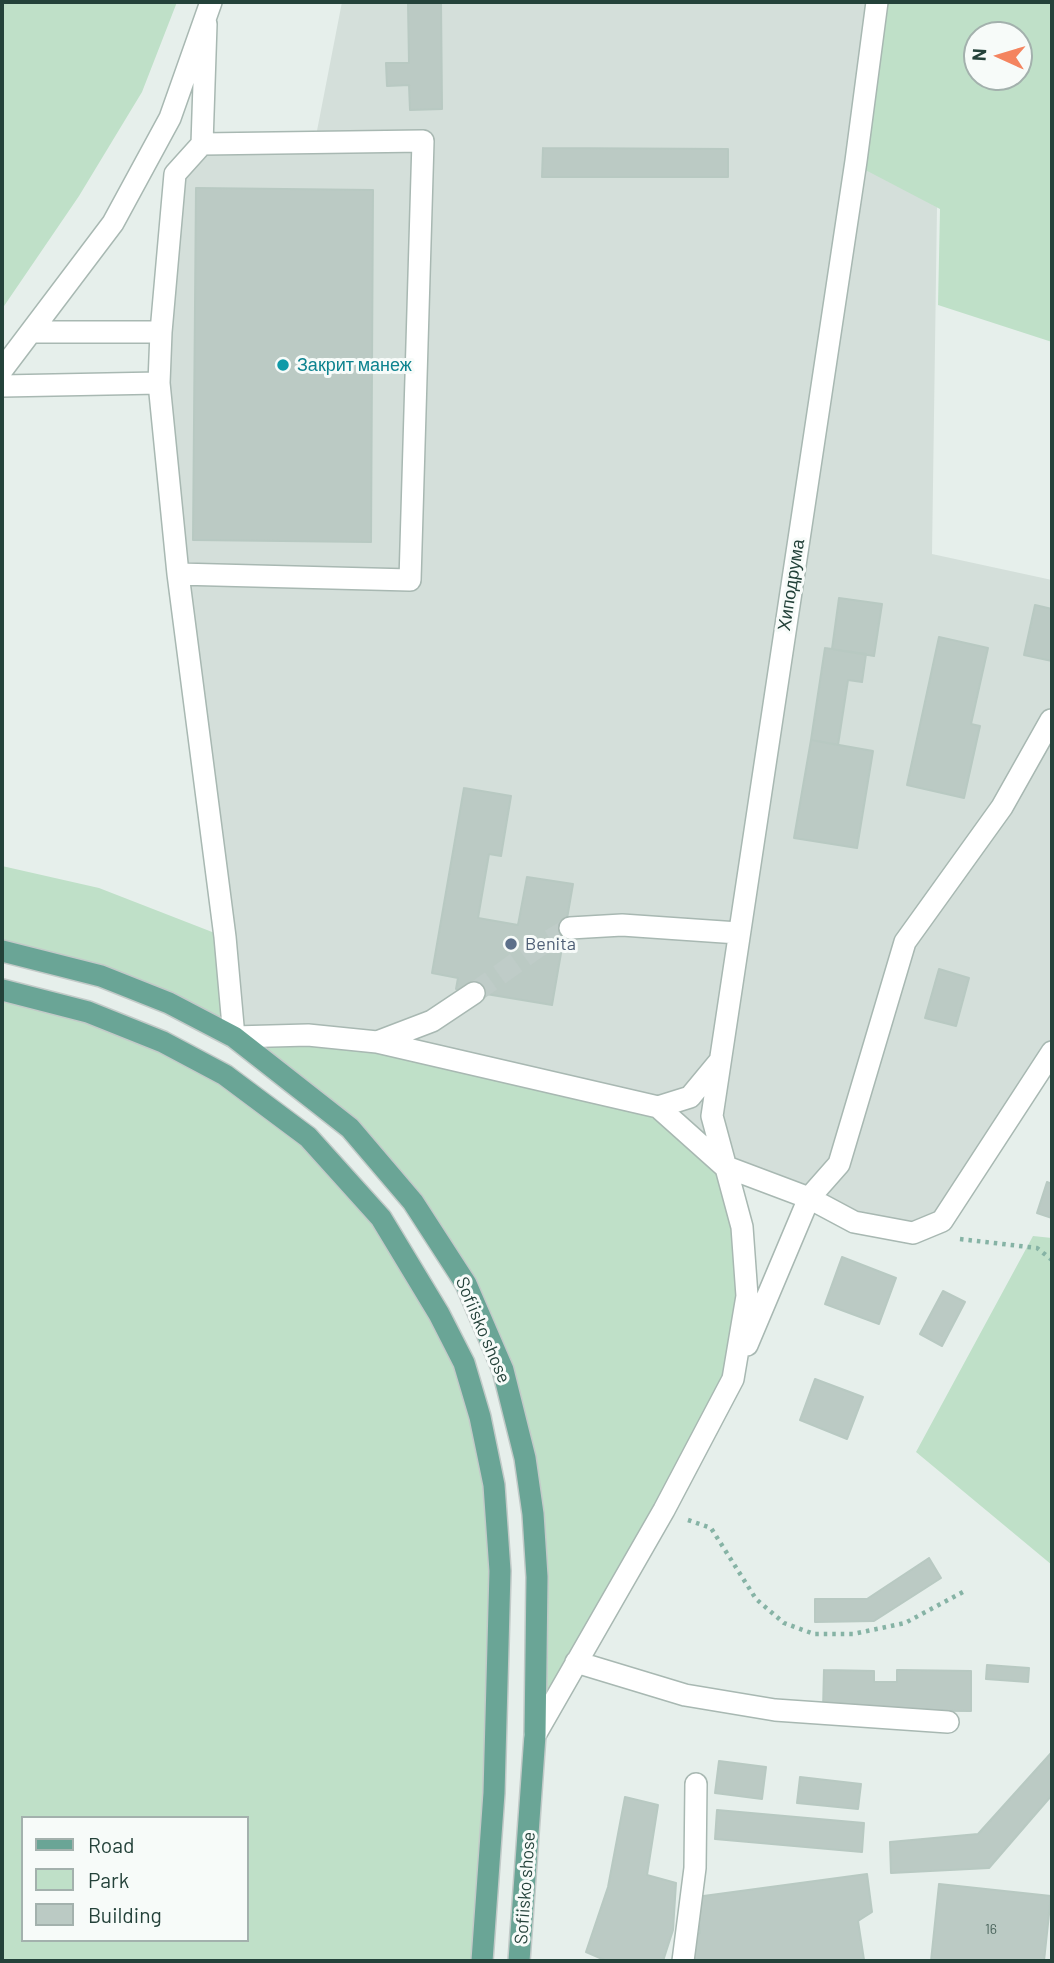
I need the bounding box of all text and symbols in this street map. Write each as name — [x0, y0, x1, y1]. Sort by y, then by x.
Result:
north arrow — [963, 21, 1033, 91]
text: N — [967, 48, 990, 62]
place label: Закрит манеж — [297, 354, 412, 376]
marker: Закрит манеж — [275, 357, 291, 373]
street label: Хиподрума — [773, 537, 809, 633]
place label: Benita — [525, 933, 576, 955]
marker: Benita — [503, 936, 519, 952]
street label: Sofiisko shose — [451, 1274, 515, 1386]
legend — [21, 1816, 248, 1942]
street label: Sofiisko shose — [510, 1831, 540, 1945]
text: Road — [88, 1832, 134, 1857]
text: Park — [88, 1867, 129, 1892]
text: Building — [88, 1902, 162, 1927]
house number: 16 — [985, 1921, 997, 1937]

